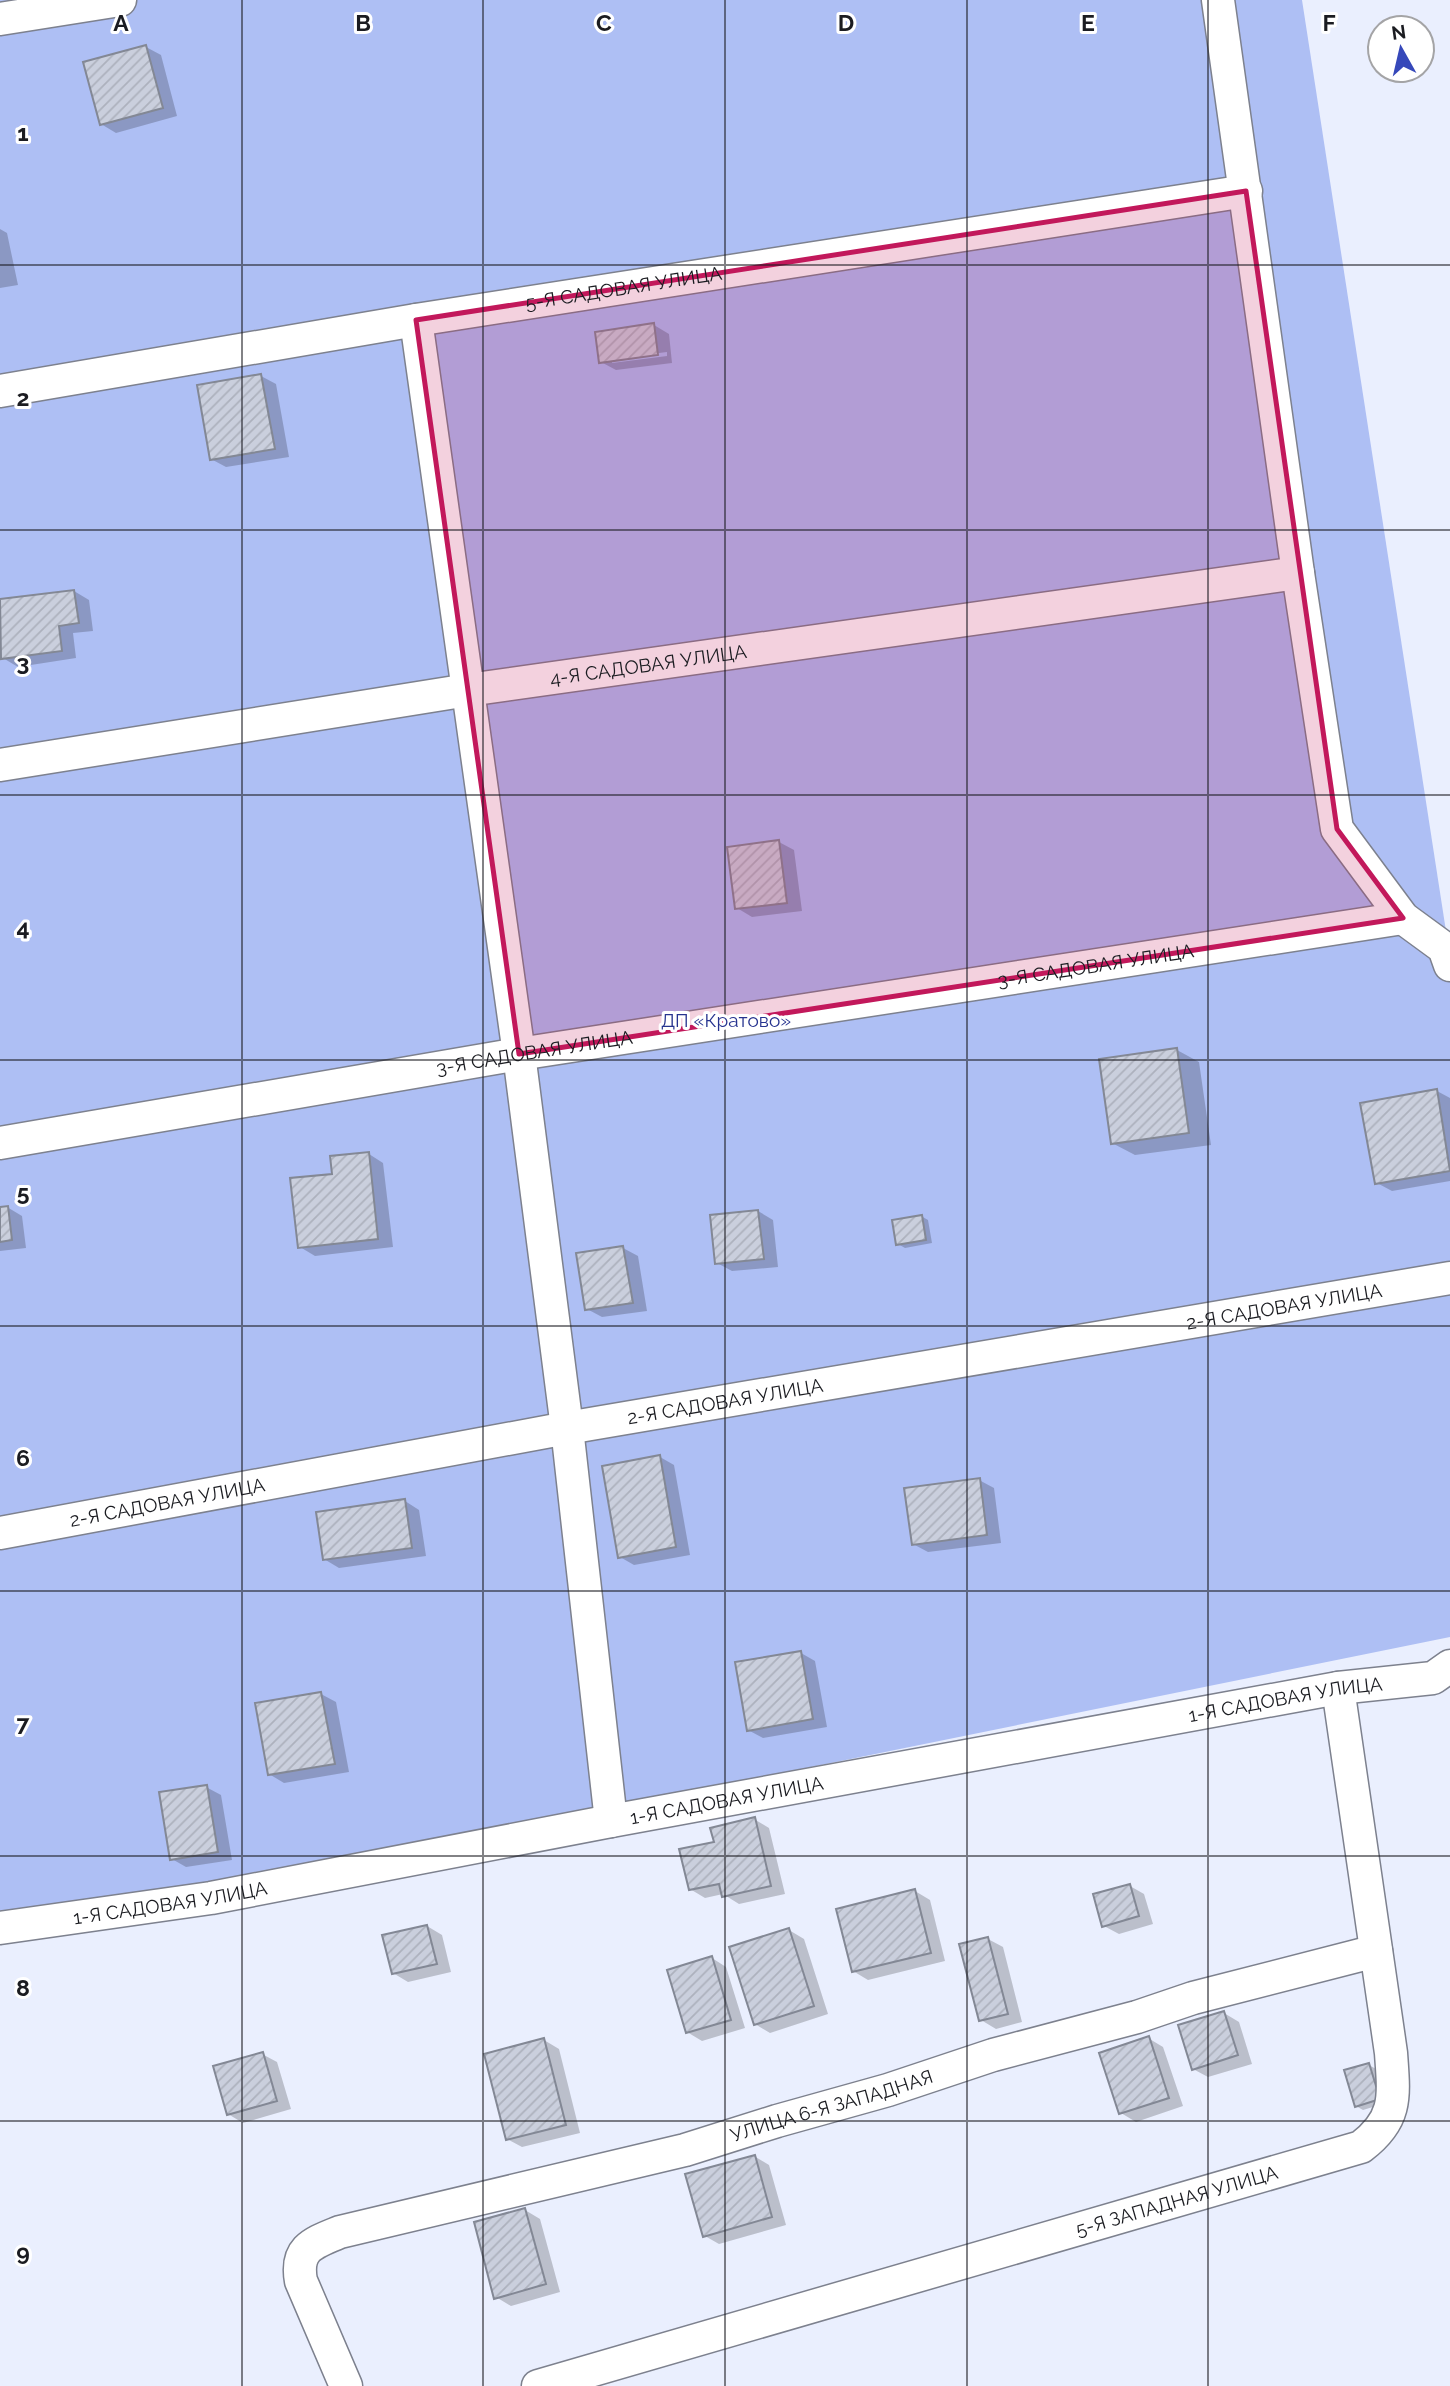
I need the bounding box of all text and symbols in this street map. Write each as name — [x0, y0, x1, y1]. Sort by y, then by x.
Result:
text: A — [113, 9, 129, 36]
text: B — [355, 9, 371, 36]
text: C — [596, 9, 612, 36]
text: D — [838, 9, 854, 36]
text: E — [1081, 9, 1095, 36]
text: F — [1322, 9, 1336, 36]
north arrow — [1366, 14, 1436, 84]
text: N — [1390, 20, 1407, 44]
text: 1 — [17, 119, 29, 146]
street label: 5-Я САДОВАЯ УЛИЦА — [524, 262, 723, 314]
text: 2 — [17, 384, 29, 411]
street label: 4-Я САДОВАЯ УЛИЦА — [548, 640, 748, 689]
text: 3 — [17, 649, 29, 676]
text: 4 — [16, 914, 30, 941]
street label: 3-Я САДОВАЯ УЛИЦА — [996, 939, 1195, 991]
park label: ДП «Кратово» — [661, 1009, 791, 1031]
street label: 3-Я САДОВАЯ УЛИЦА — [435, 1026, 634, 1079]
text: 5 — [17, 1179, 30, 1206]
street label: 2-Я САДОВАЯ УЛИЦА — [1185, 1279, 1384, 1334]
street label: 2-Я САДОВАЯ УЛИЦА — [626, 1374, 825, 1429]
text: 6 — [16, 1444, 30, 1471]
street label: 2-Я САДОВАЯ УЛИЦА — [68, 1473, 267, 1531]
street label: 1-Я САДОВАЯ УЛИЦА — [1187, 1672, 1384, 1726]
text: 7 — [17, 1709, 30, 1736]
street label: 1-Я САДОВАЯ УЛИЦА — [628, 1771, 825, 1828]
street label: 1-Я САДОВАЯ УЛИЦА — [72, 1876, 269, 1928]
text: 8 — [16, 1974, 30, 2001]
street label: УЛИЦА 6-Я ЗАПАДНАЯ — [728, 2065, 936, 2146]
street label: 5-Я ЗАПАДНАЯ УЛИЦА — [1073, 2161, 1280, 2240]
text: 9 — [16, 2239, 30, 2266]

